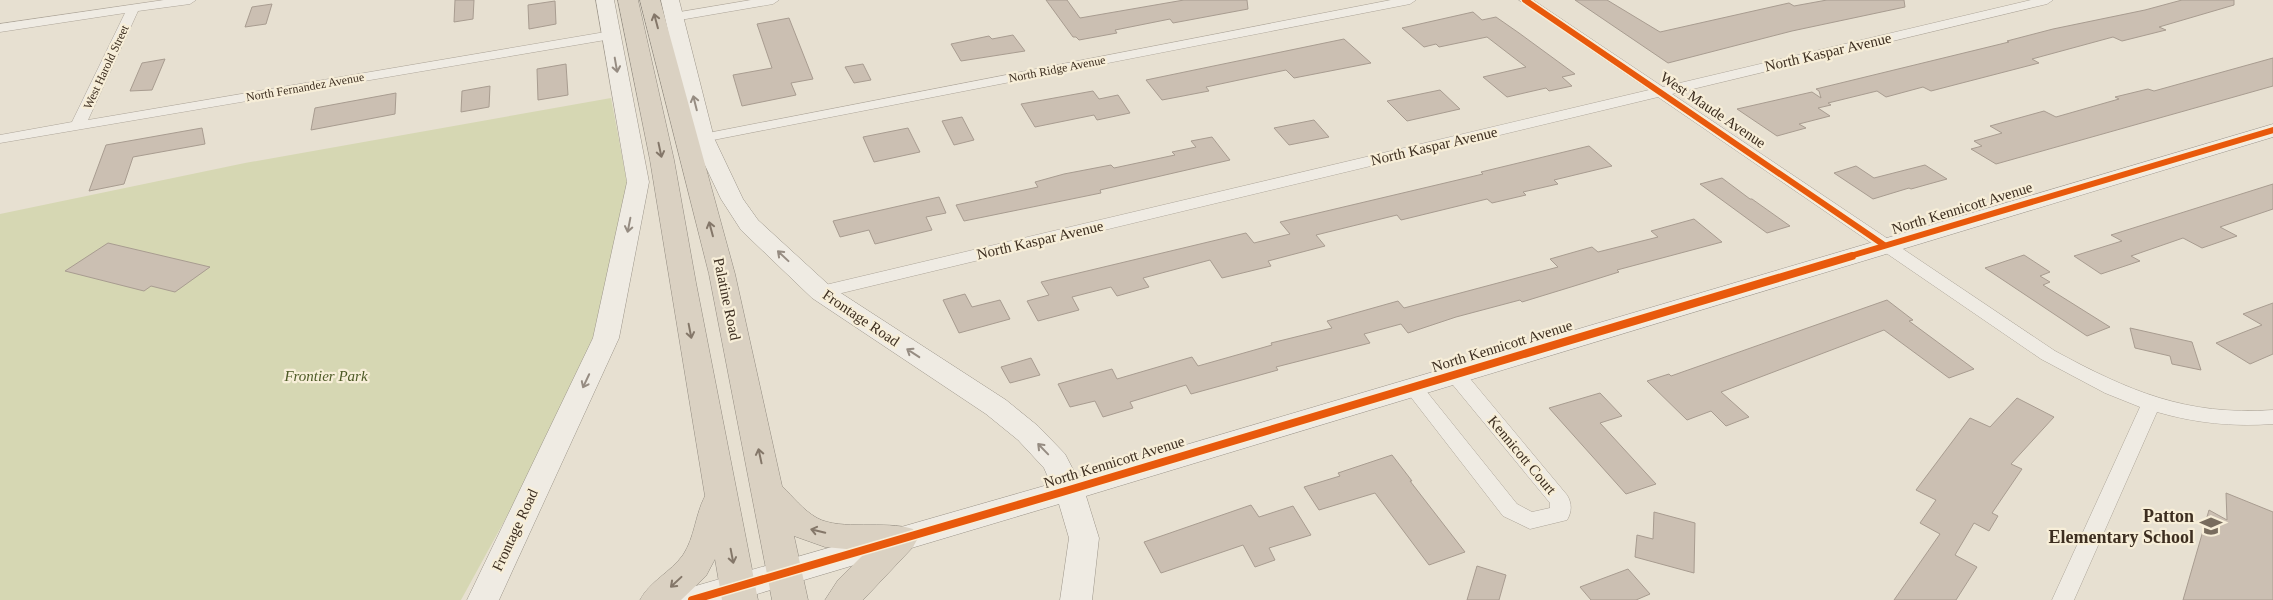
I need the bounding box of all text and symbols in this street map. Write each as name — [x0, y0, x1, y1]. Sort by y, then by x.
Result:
one-way arrow — [651, 14, 660, 30]
street label: West Harold Street — [80, 22, 132, 111]
street label: North Kaspar Avenue — [1763, 30, 1893, 74]
street label: North Ridge Avenue — [1007, 53, 1107, 85]
one-way arrow — [612, 57, 622, 73]
street label: West Maude Avenue — [1657, 69, 1769, 151]
street label: North Fernandez Avenue — [245, 70, 365, 104]
one-way arrow — [690, 96, 699, 112]
street label: North Kaspar Avenue — [1369, 124, 1499, 168]
one-way arrow — [656, 142, 665, 158]
street label: North Kennicott Avenue — [1890, 179, 2035, 237]
one-way arrow — [624, 216, 633, 232]
street label: North Kaspar Avenue — [975, 218, 1105, 262]
one-way arrow — [705, 222, 715, 238]
one-way arrow — [776, 250, 789, 262]
street label: Palatine Road — [710, 256, 744, 342]
street label: Frontage Road — [820, 287, 903, 350]
street label: North Kennicott Avenue — [1430, 317, 1575, 375]
one-way arrow — [686, 323, 696, 339]
one-way arrow — [906, 348, 920, 358]
park label: Frontier Park — [283, 368, 368, 384]
one-way arrow — [581, 373, 591, 388]
street label: Kennicott Court — [1485, 413, 1560, 498]
street label: North Kennicott Avenue — [1042, 433, 1187, 491]
one-way arrow — [1037, 443, 1049, 455]
one-way arrow — [754, 449, 764, 465]
street label: Frontage Road — [489, 486, 541, 574]
place label: Patton Elementary School — [2049, 506, 2194, 547]
school or university icon: Patton Elementary School — [2198, 513, 2224, 539]
one-way arrow — [811, 526, 827, 535]
one-way arrow — [728, 547, 737, 563]
one-way arrow — [670, 576, 683, 588]

